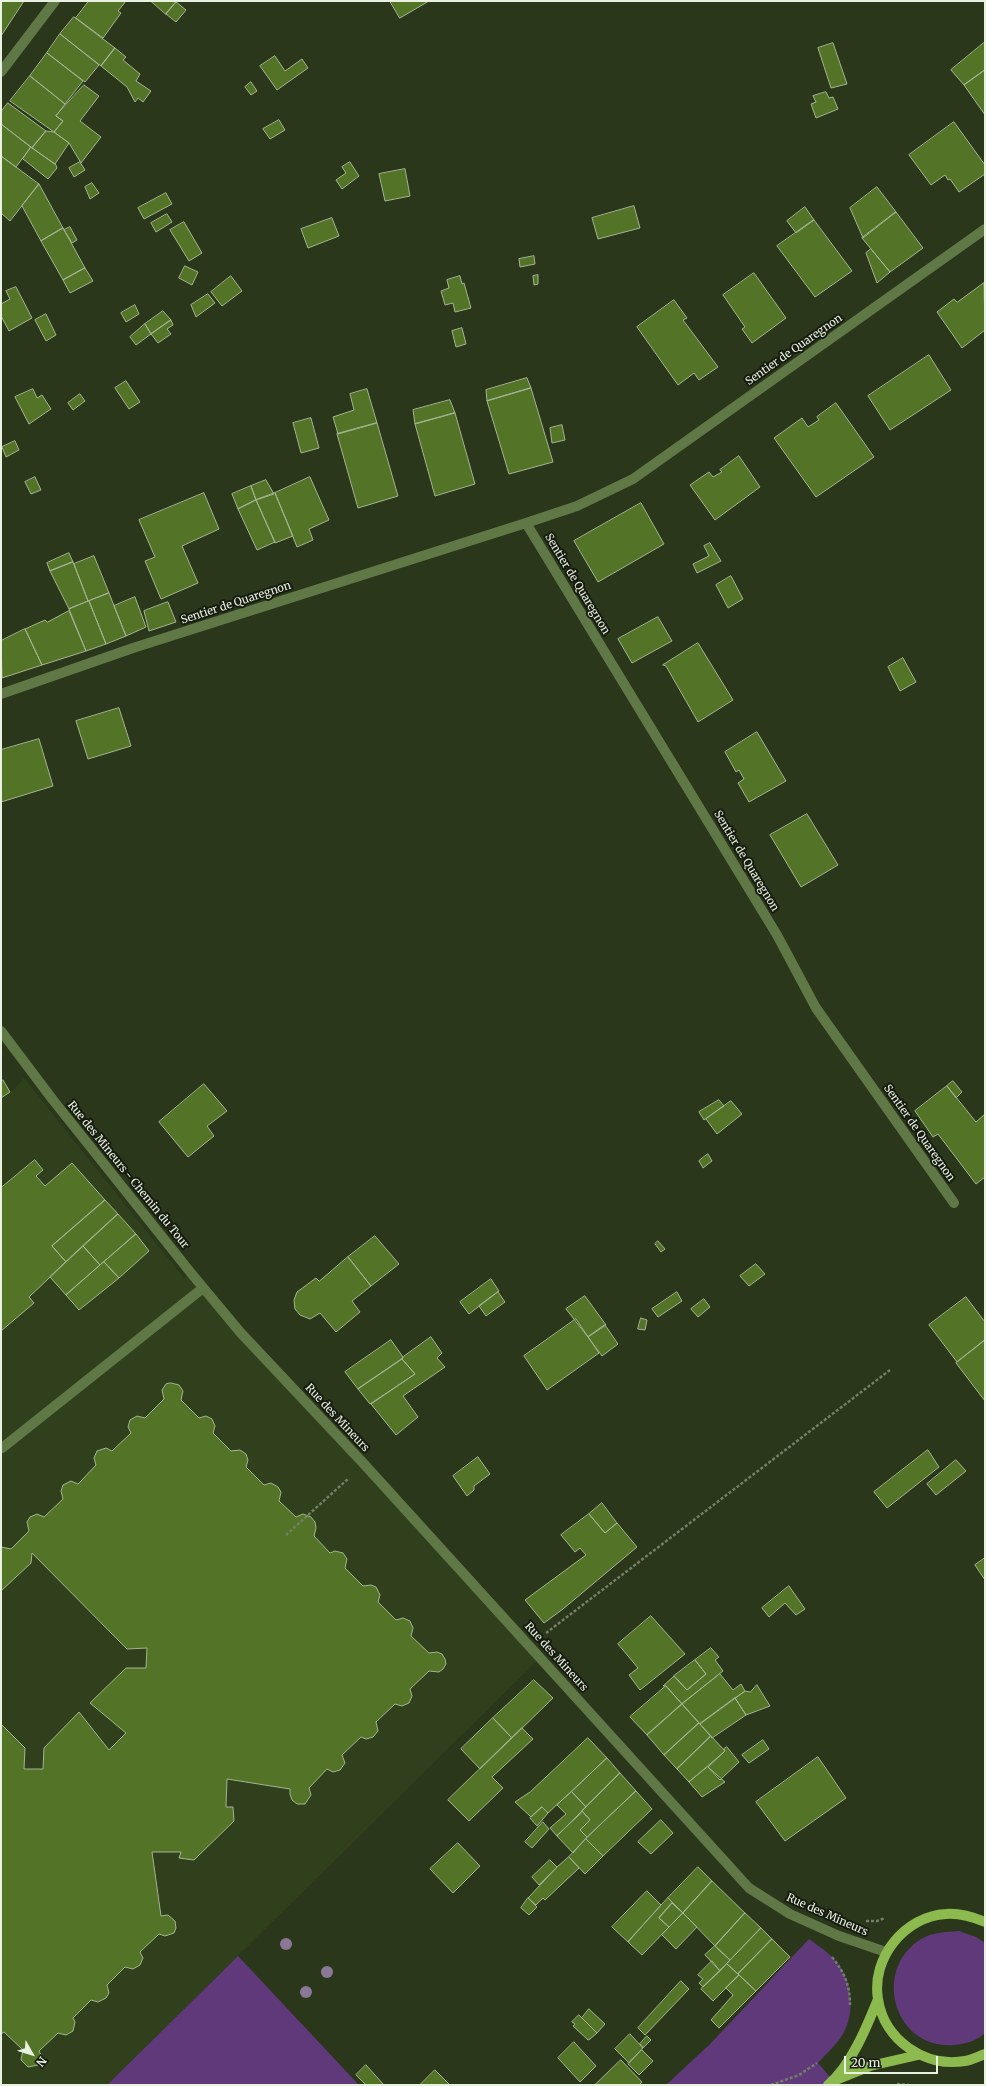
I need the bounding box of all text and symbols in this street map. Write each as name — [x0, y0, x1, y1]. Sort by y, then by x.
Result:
street label: Sentier de Quaregnon — [743, 312, 845, 388]
street label: Sentier de Quaregnon — [542, 531, 612, 637]
street label: Sentier de Quaregnon — [179, 579, 293, 627]
street label: Sentier de Quaregnon — [711, 808, 781, 914]
street label: Sentier de Quaregnon — [881, 1082, 957, 1184]
street label: Rue des Mineurs - Chemin du Tour — [65, 1099, 191, 1251]
street label: Rue des Mineurs — [302, 1381, 372, 1455]
street label: Rue des Mineurs — [522, 1620, 590, 1694]
street label: Rue des Mineurs — [784, 1891, 870, 1939]
north arrow — [12, 2034, 52, 2074]
scale bar — [846, 2048, 940, 2074]
text: N — [33, 2054, 50, 2069]
text: 20 m — [851, 2055, 880, 2070]

